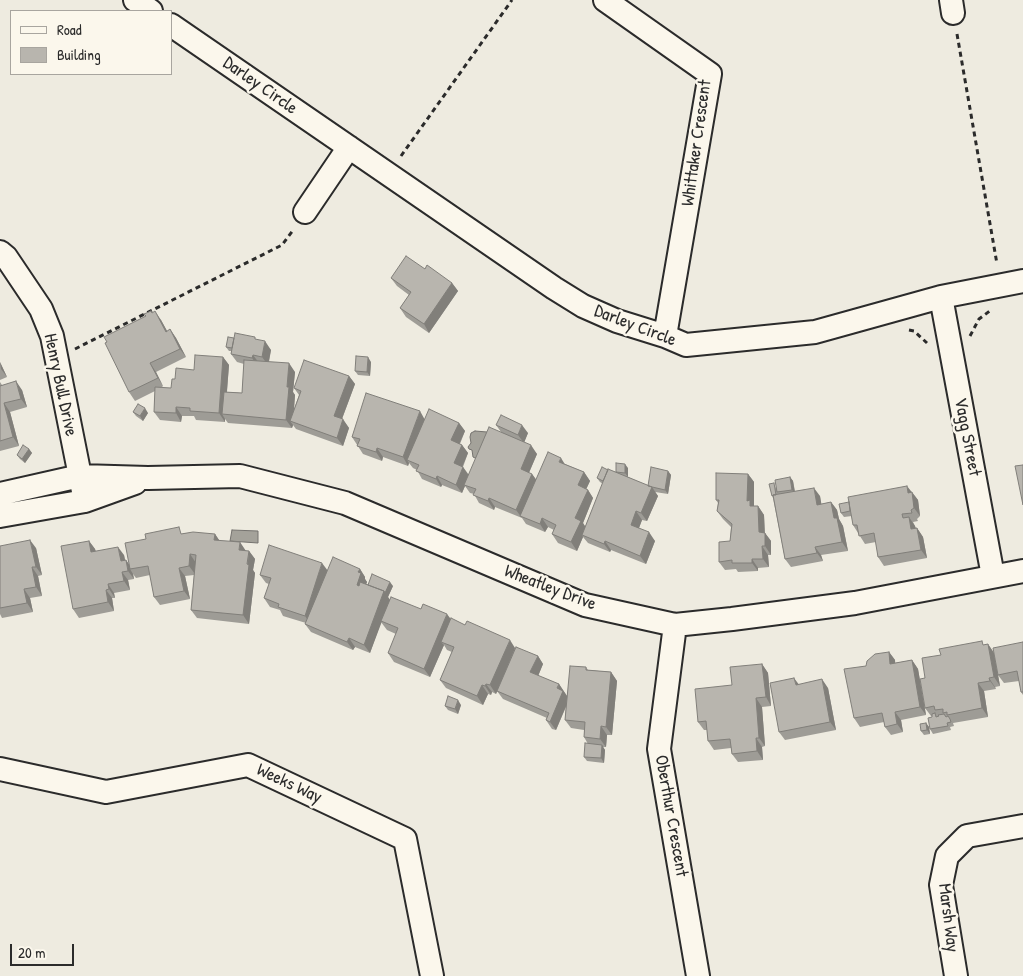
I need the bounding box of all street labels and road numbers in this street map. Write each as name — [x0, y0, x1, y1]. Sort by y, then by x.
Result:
street label: Darley Circle — [219, 52, 301, 120]
street label: Whittaker Crescent — [677, 79, 717, 207]
street label: Darley Circle — [591, 301, 679, 351]
street label: Henry Bull Drive — [39, 332, 81, 438]
street label: Vagg Street — [949, 396, 985, 478]
street label: Wheatley Drive — [501, 561, 599, 615]
street label: Oberthur Crescent — [650, 754, 692, 878]
street label: Weeks Way — [253, 759, 325, 809]
street label: Marsh Way — [933, 882, 963, 954]

